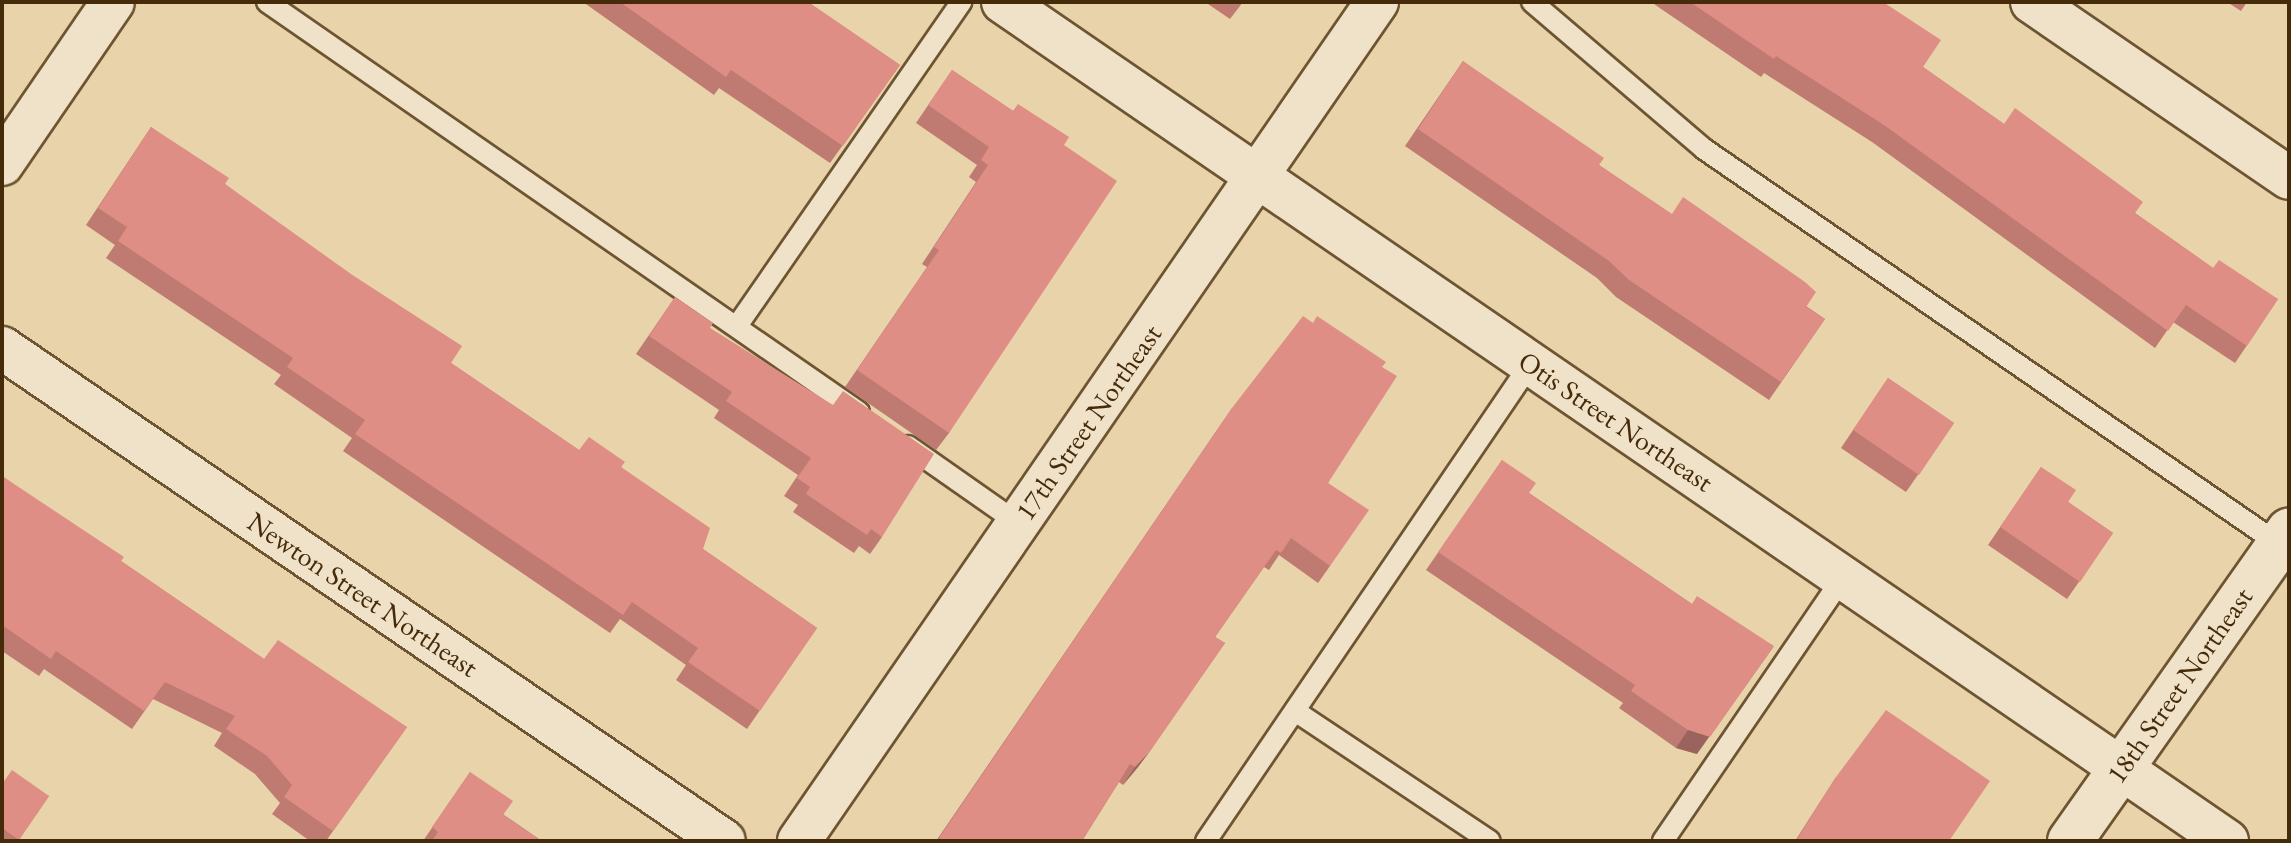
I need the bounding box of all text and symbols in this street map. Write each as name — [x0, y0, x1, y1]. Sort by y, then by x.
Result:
street label: 17th Street Northeast — [1008, 318, 1168, 526]
street label: Otis Street Northeast — [1512, 344, 1720, 498]
street label: Newton Street Northeast — [241, 504, 485, 684]
street label: 18th Street Northeast — [2099, 581, 2259, 789]

